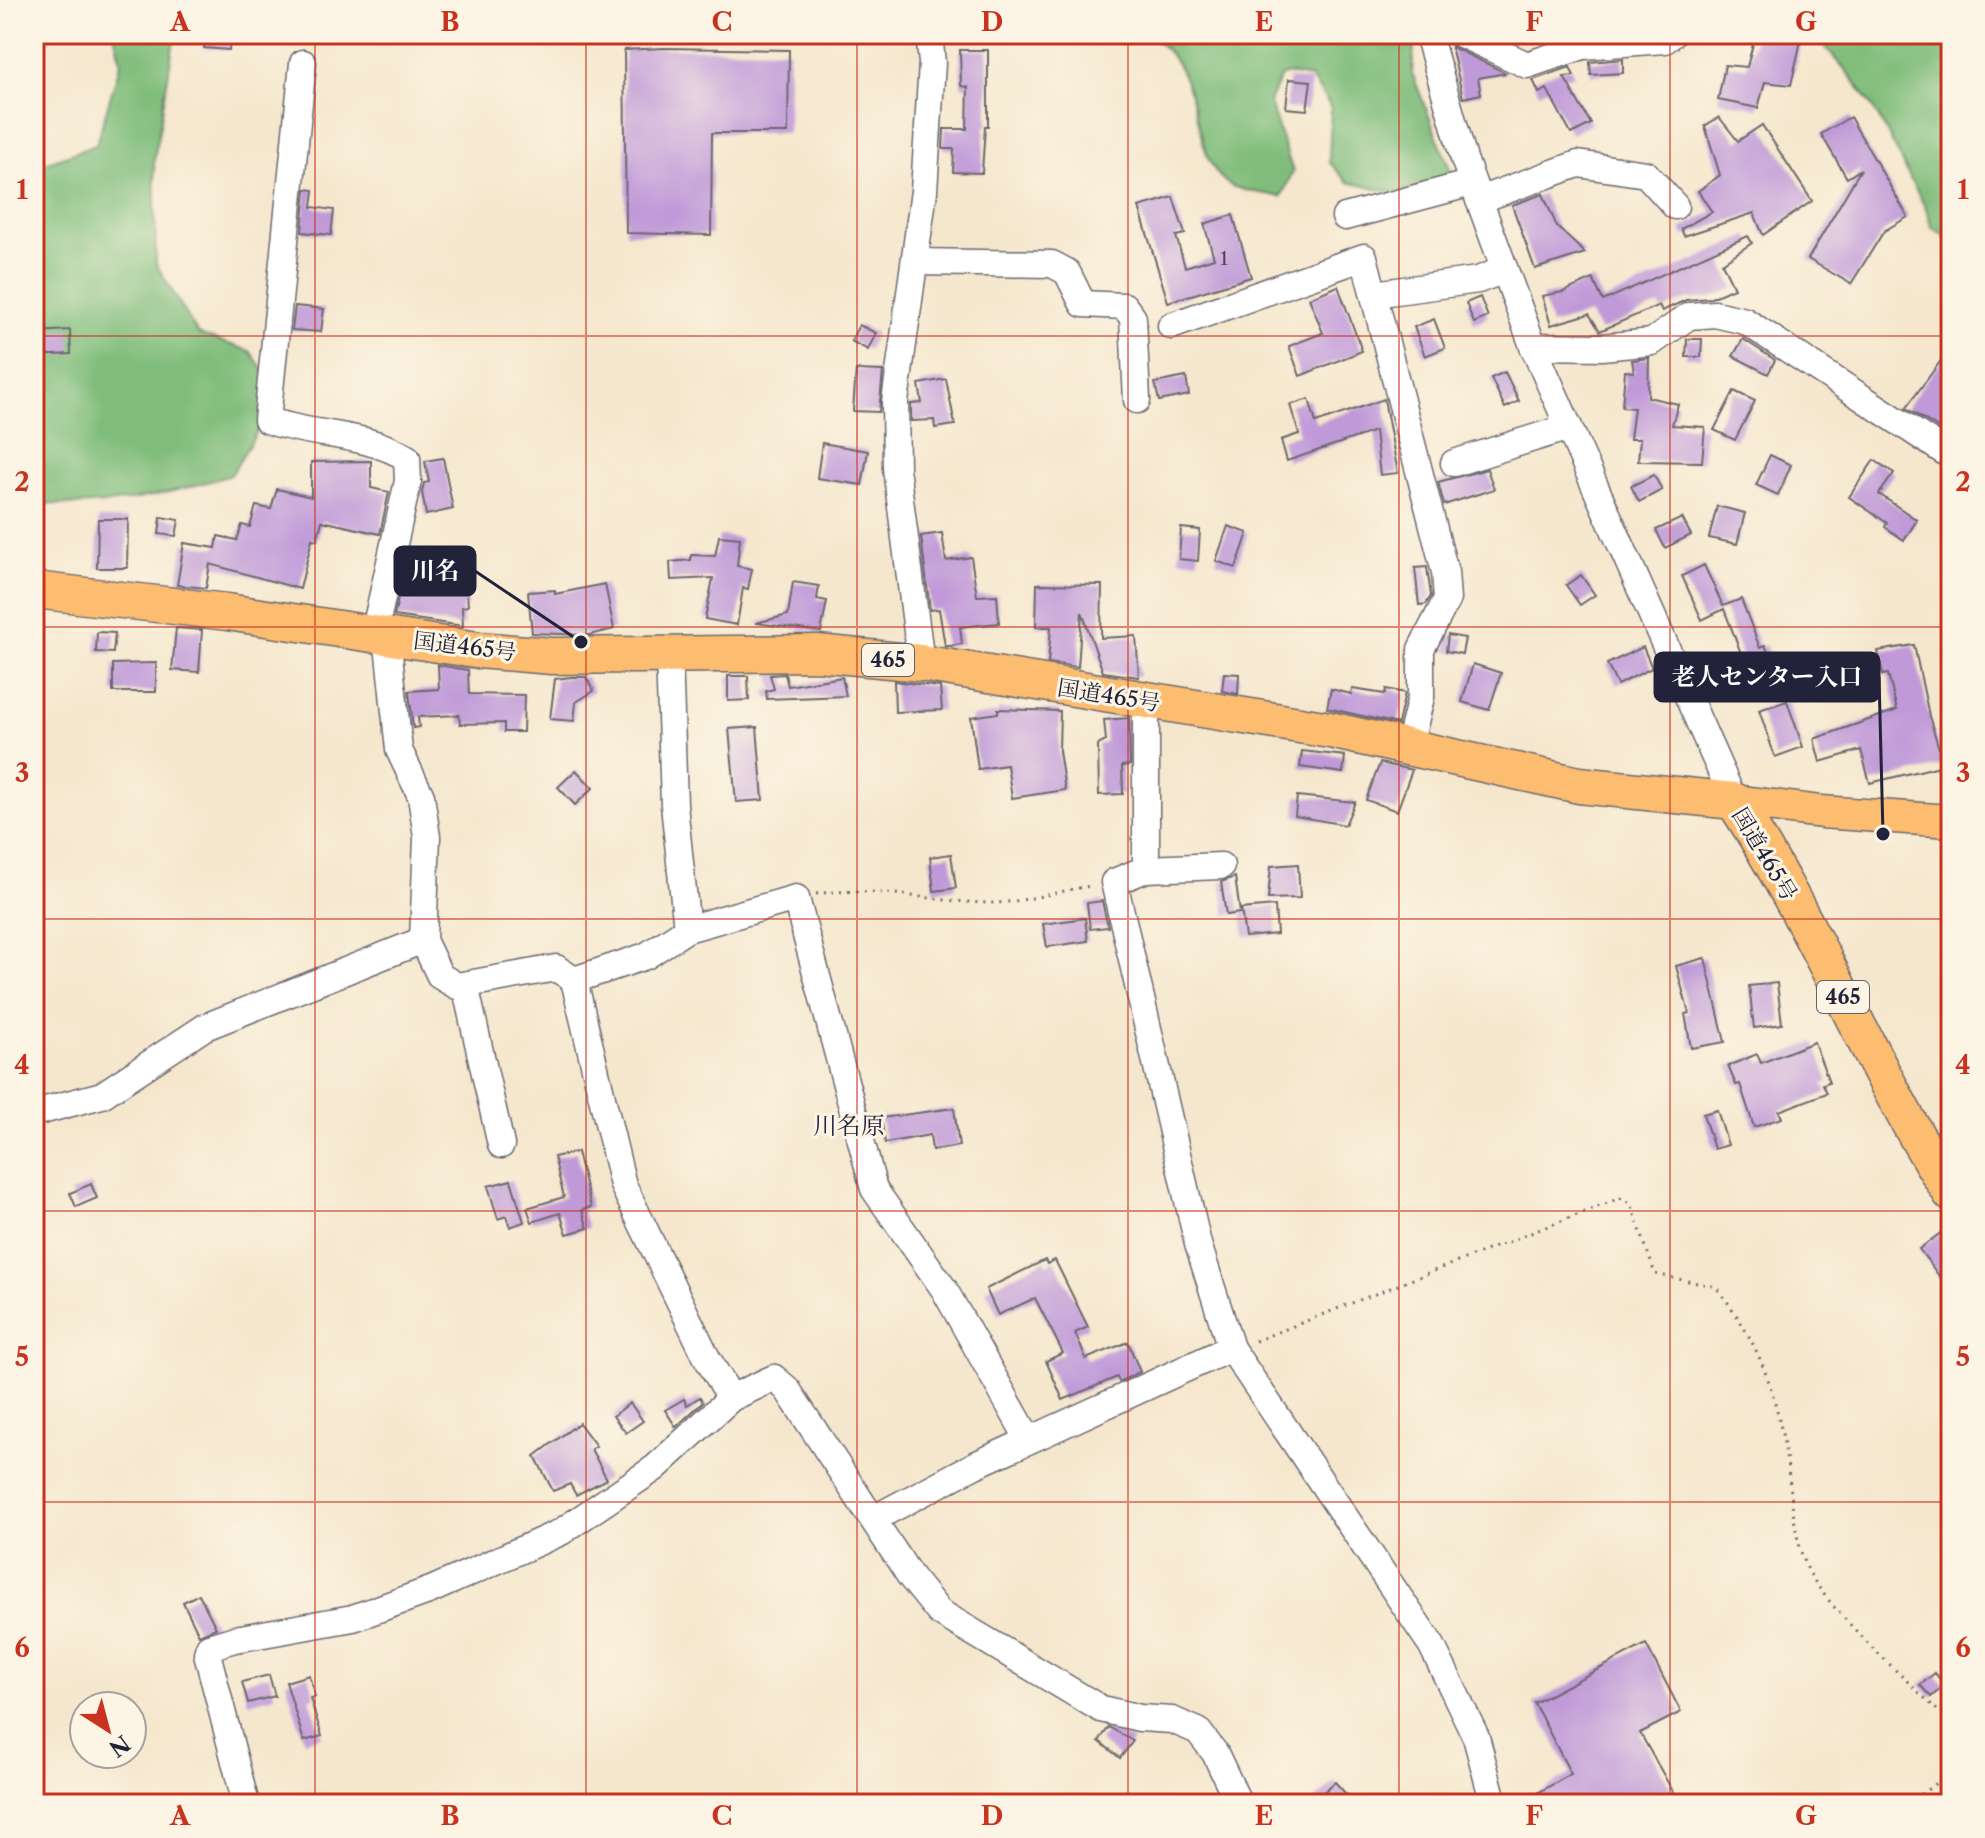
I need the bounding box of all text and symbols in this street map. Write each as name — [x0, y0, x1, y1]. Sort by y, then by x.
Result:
text: A — [169, 6, 191, 38]
text: B — [440, 6, 460, 38]
text: C — [712, 6, 732, 38]
text: D — [981, 6, 1003, 38]
text: E — [1255, 6, 1273, 38]
text: F — [1525, 6, 1543, 38]
text: G — [1795, 6, 1817, 38]
text: 1 — [16, 174, 28, 206]
text: 1 — [1957, 174, 1969, 206]
house number: 1 — [1220, 248, 1228, 270]
text: 2 — [14, 466, 30, 498]
text: 2 — [1955, 466, 1971, 498]
callout: 川名 — [395, 547, 475, 595]
text: 川名 — [411, 556, 459, 585]
street label: 国道465号 — [412, 627, 518, 666]
road number: 465 — [862, 644, 914, 676]
callout: 老人センター入口 — [1655, 653, 1879, 701]
text: 老人センター入口 — [1671, 662, 1863, 691]
street label: 国道465号 — [1056, 674, 1162, 717]
text: 3 — [15, 757, 29, 789]
text: 3 — [1956, 757, 1970, 789]
street label: 国道465号 — [1726, 803, 1803, 906]
road number: 465 — [1817, 981, 1869, 1013]
text: 4 — [14, 1049, 30, 1081]
text: 4 — [1955, 1049, 1971, 1081]
district label: 川名原 — [813, 1111, 885, 1140]
text: 5 — [15, 1341, 29, 1373]
text: 5 — [1956, 1341, 1970, 1373]
text: 6 — [14, 1632, 30, 1664]
text: 6 — [1955, 1632, 1971, 1664]
north arrow — [68, 1690, 148, 1770]
text: N — [104, 1729, 135, 1762]
text: A — [169, 1800, 191, 1832]
text: B — [440, 1800, 460, 1832]
text: C — [712, 1800, 732, 1832]
text: D — [981, 1800, 1003, 1832]
text: E — [1255, 1800, 1273, 1832]
text: F — [1525, 1800, 1543, 1832]
text: G — [1795, 1800, 1817, 1832]

